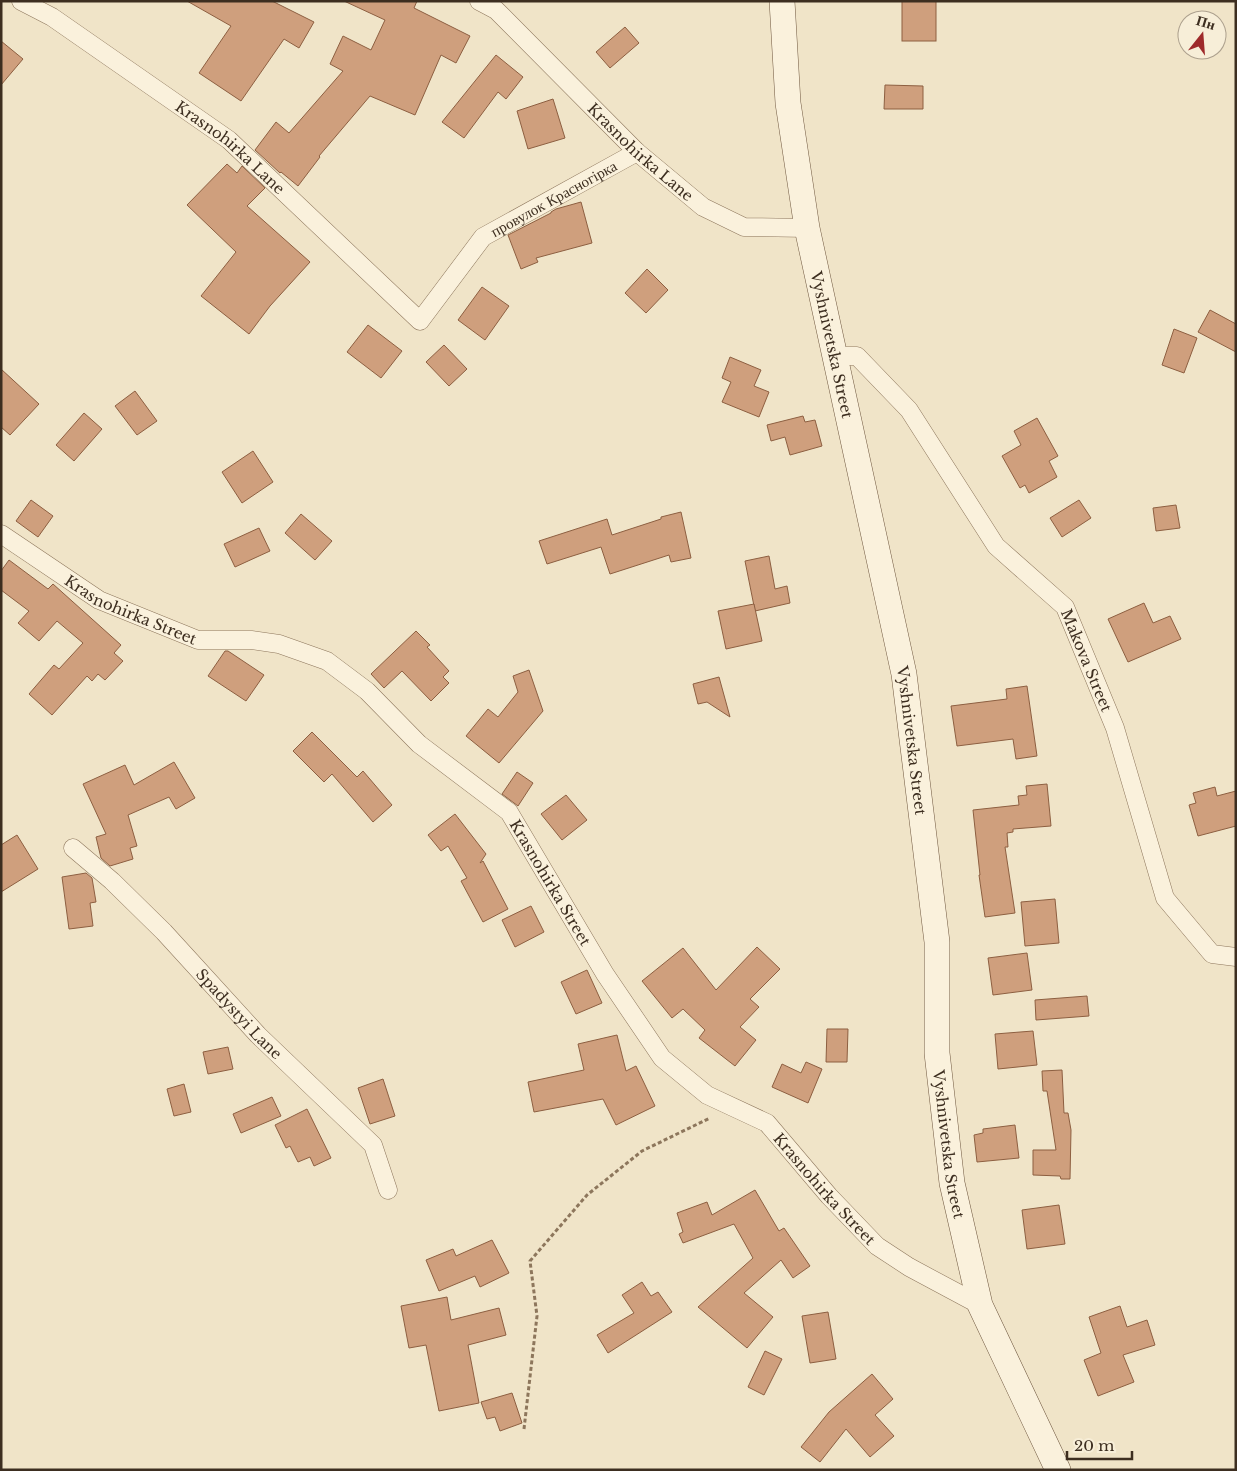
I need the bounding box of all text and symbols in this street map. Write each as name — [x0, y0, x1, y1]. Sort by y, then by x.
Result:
north arrow — [1177, 10, 1227, 60]
text: Пн — [1194, 11, 1218, 34]
street label: Krasnohirka Lane — [172, 96, 289, 198]
street label: Krasnohirka Lane — [584, 99, 698, 205]
street label: провулок Красногірка — [487, 156, 620, 241]
street label: Vyshnivetska Street — [807, 268, 858, 420]
street label: Krasnohirka Street — [61, 570, 200, 648]
street label: Makova Street — [1057, 606, 1117, 715]
street label: Vyshnivetska Street — [893, 663, 931, 816]
street label: Krasnohirka Street — [506, 816, 596, 949]
street label: Spadystyi Lane — [192, 964, 286, 1063]
street label: Vyshnivetska Street — [929, 1068, 969, 1221]
street label: Krasnohirka Street — [770, 1129, 880, 1249]
scale bar — [1067, 1428, 1132, 1460]
text: 20 m — [1074, 1436, 1114, 1455]

